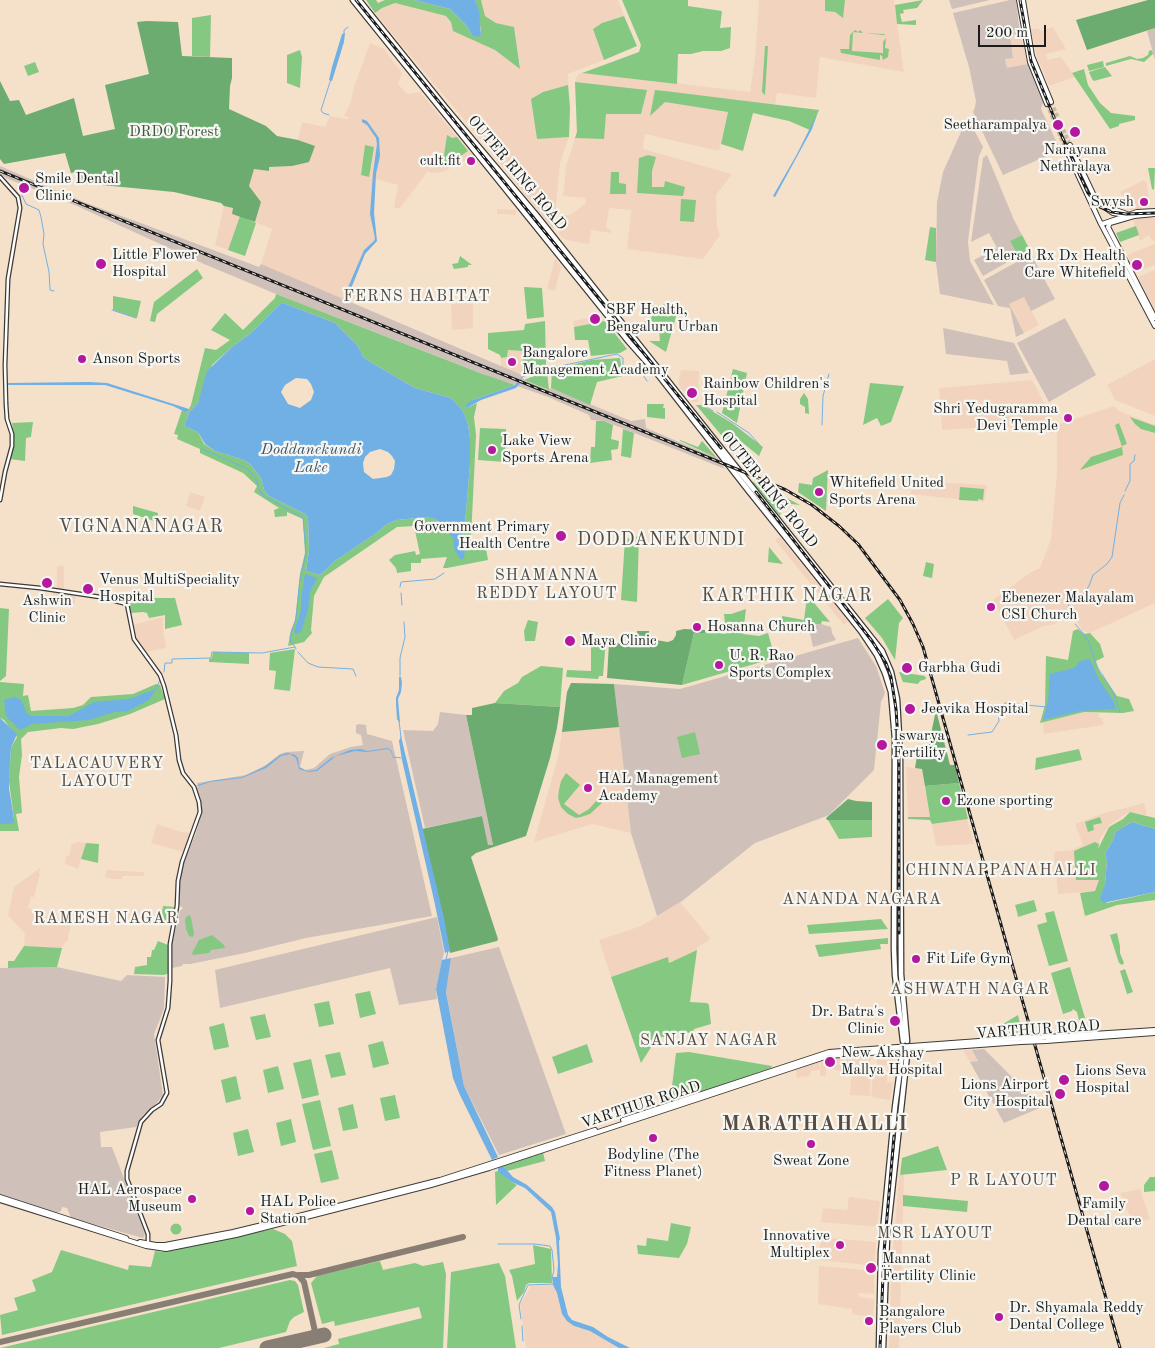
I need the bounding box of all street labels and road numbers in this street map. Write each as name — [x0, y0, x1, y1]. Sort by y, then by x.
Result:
street label: OUTER RING ROAD — [464, 112, 570, 234]
street label: OUTER RING ROAD — [717, 428, 821, 552]
street label: VARTHUR ROAD — [975, 1017, 1101, 1043]
street label: VARTHUR ROAD — [579, 1077, 703, 1133]

